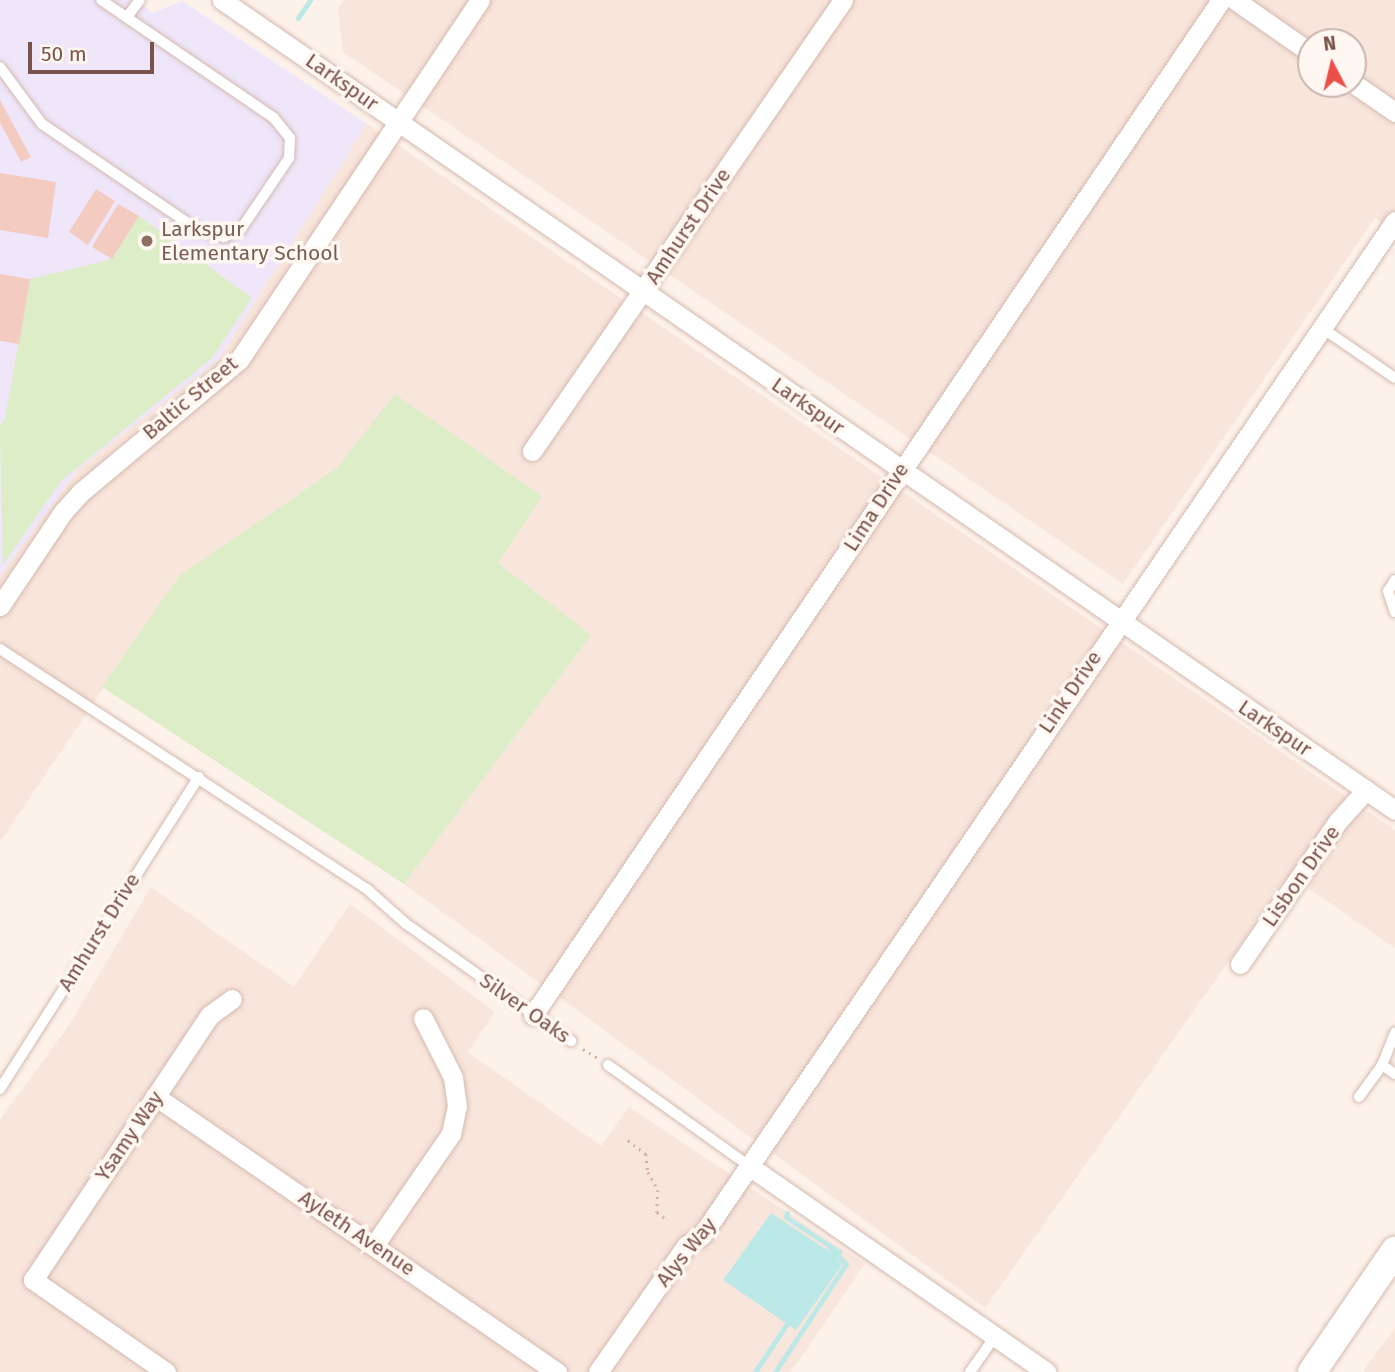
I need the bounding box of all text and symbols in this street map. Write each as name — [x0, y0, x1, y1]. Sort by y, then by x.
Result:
scale bar — [32, 28, 158, 72]
north arrow — [1297, 28, 1367, 98]
text: N — [1322, 31, 1337, 56]
text: 50 m — [41, 41, 87, 67]
street label: Larkspur — [301, 48, 383, 116]
street label: Amhurst Drive — [640, 163, 736, 289]
place label: Larkspur Elementary School — [161, 216, 339, 266]
marker: Larkspur Elementary School — [139, 233, 155, 249]
street label: Baltic Street — [137, 351, 243, 445]
street label: Larkspur — [767, 372, 849, 440]
street label: Lima Drive — [838, 458, 914, 556]
street label: Link Drive — [1033, 646, 1107, 738]
street label: Larkspur — [1234, 694, 1316, 762]
street label: Lisbon Drive — [1257, 820, 1345, 932]
street label: Amhurst Drive — [53, 868, 145, 996]
street label: Silver Oaks — [475, 968, 575, 1048]
street label: Ysamy Way — [90, 1086, 168, 1186]
street label: Ayleth Avenue — [294, 1185, 420, 1281]
street label: Alys Way — [651, 1212, 721, 1292]

